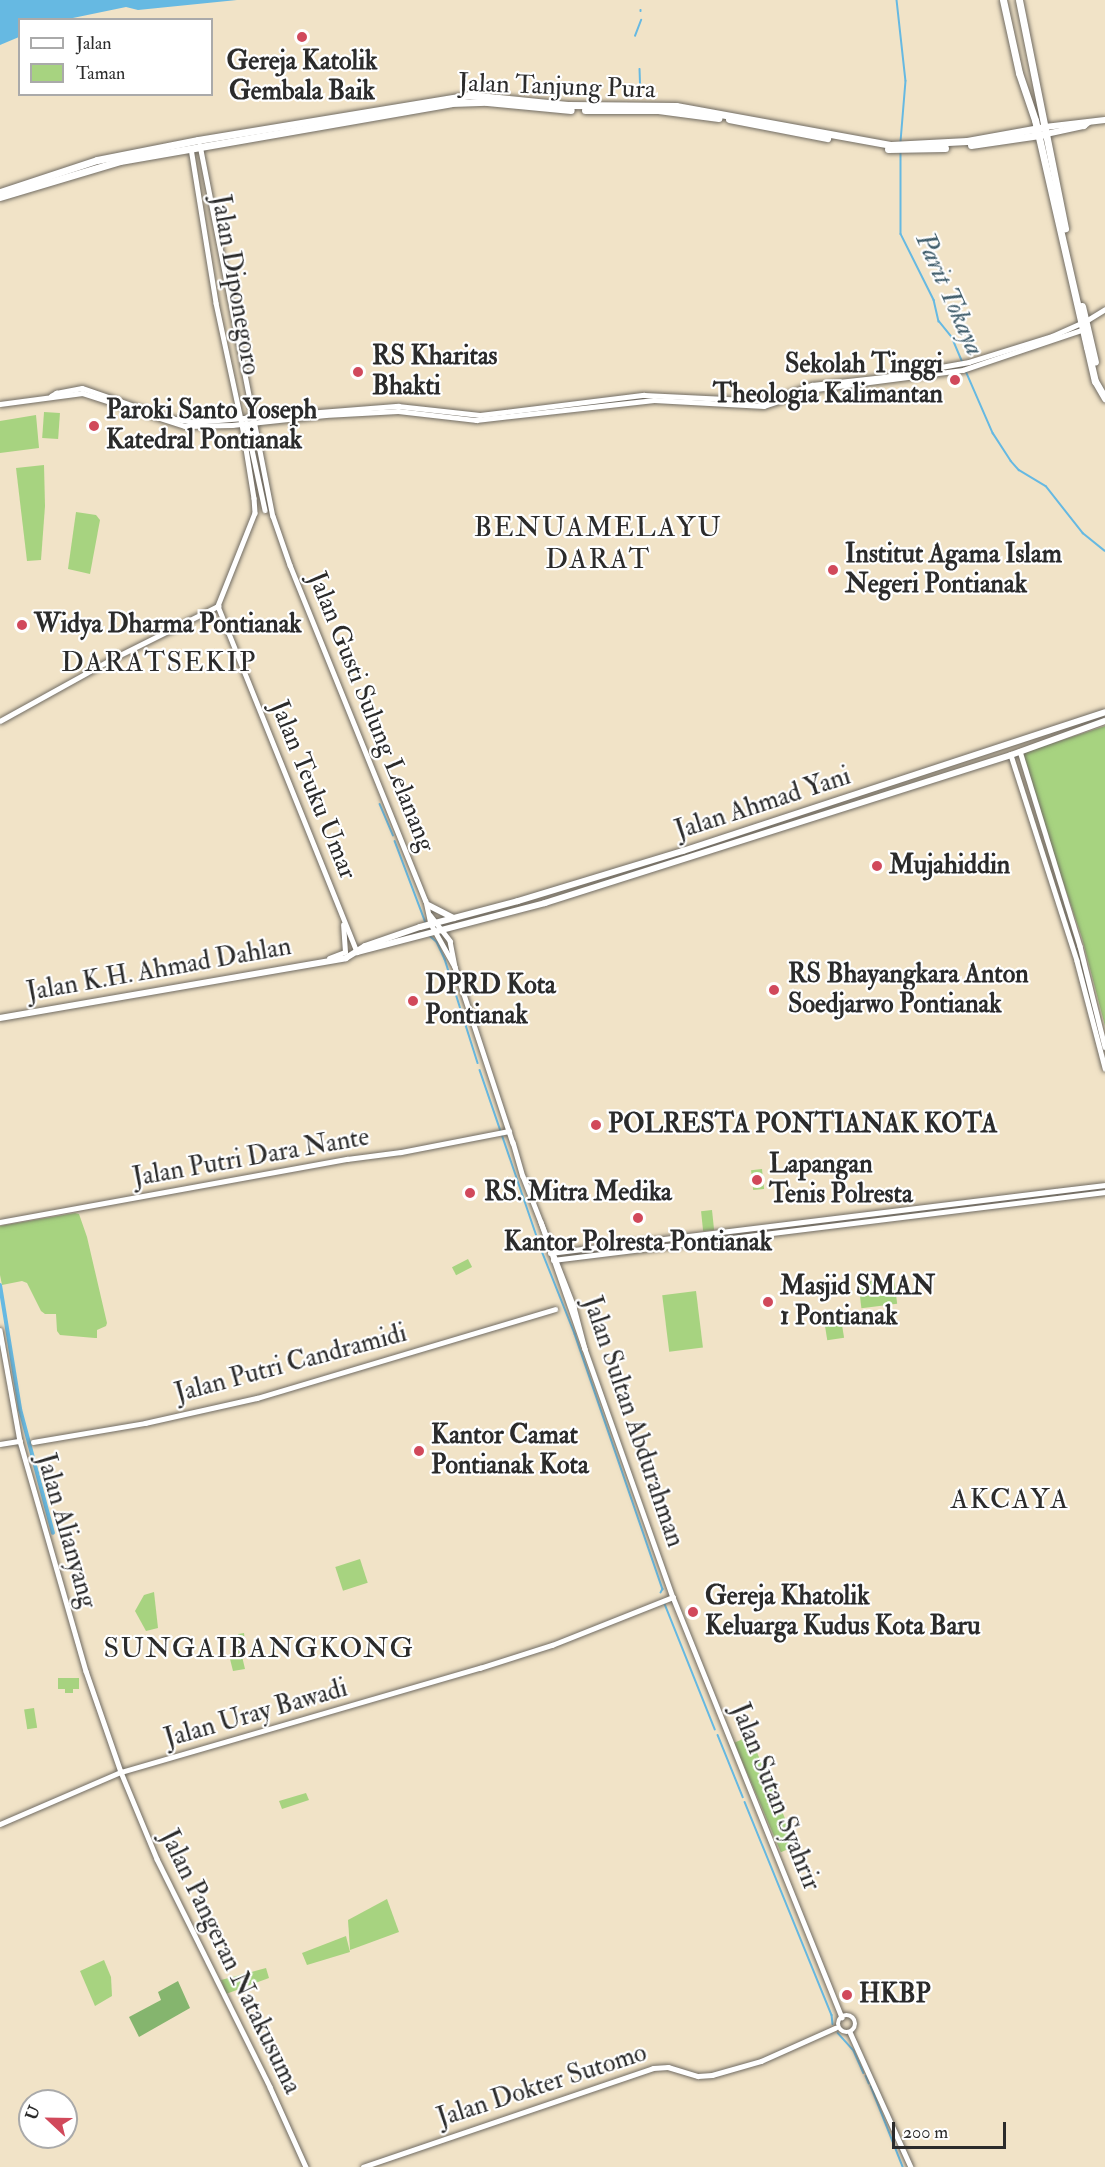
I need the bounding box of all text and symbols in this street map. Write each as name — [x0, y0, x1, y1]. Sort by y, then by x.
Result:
legend — [18, 18, 213, 96]
marker: Gereja Katolik Gembala Baik — [295, 30, 309, 44]
text: Jalan — [76, 32, 112, 55]
place label: Gereja Katolik Gembala Baik — [226, 46, 378, 107]
text: Taman — [76, 62, 125, 85]
street label: Jalan Tanjung Pura — [458, 68, 656, 106]
street label: Jalan Diponegoro — [204, 193, 266, 377]
water label: Parit Tokaya — [909, 228, 991, 360]
place label: RS Kharitas Bhakti — [372, 341, 498, 402]
place label: Sekolah Tinggi Theologia Kalimantan — [713, 349, 943, 410]
marker: RS Kharitas Bhakti — [349, 363, 367, 381]
marker: Sekolah Tinggi Theologia Kalimantan — [948, 373, 962, 387]
place label: Paroki Santo Yoseph Katedral Pontianak — [106, 395, 317, 456]
marker: Paroki Santo Yoseph Katedral Pontianak — [87, 419, 101, 433]
district label: BENUAMELAYU DARAT — [474, 511, 722, 577]
place label: Institut Agama Islam Negeri Pontianak — [845, 539, 1062, 600]
marker: Institut Agama Islam Negeri Pontianak — [826, 563, 840, 577]
street label: Jalan Gusti Sulung Lelanang — [301, 568, 441, 856]
place label: Widya Dharma Pontianak — [34, 609, 302, 641]
marker: Widya Dharma Pontianak — [15, 618, 29, 632]
district label: DARATSEKIP — [61, 646, 257, 680]
street label: Jalan Teuku Umar — [263, 696, 363, 884]
street label: Jalan Ahmad Yani — [671, 761, 855, 847]
place label: Mujahiddin — [889, 850, 1010, 882]
marker: Mujahiddin — [870, 859, 884, 873]
street label: Jalan K.H. Ahmad Dahlan — [24, 931, 294, 1009]
place label: RS Bhayangkara Anton Soedjarwo Pontianak — [788, 959, 1029, 1020]
place label: DPRD Kota Pontianak — [425, 970, 556, 1032]
marker: RS Bhayangkara Anton Soedjarwo Pontianak — [765, 981, 783, 999]
marker: DPRD Kota Pontianak — [406, 994, 420, 1008]
place label: POLRESTA PONTIANAK KOTA — [608, 1109, 997, 1141]
marker: POLRESTA PONTIANAK KOTA — [589, 1118, 603, 1132]
street label: Jalan Putri Dara Nante — [130, 1122, 372, 1194]
place label: Lapangan Tenis Polresta — [769, 1149, 913, 1210]
marker: Lapangan Tenis Polresta — [750, 1173, 764, 1187]
place label: RS. Mitra Medika — [484, 1177, 672, 1209]
marker: RS. Mitra Medika — [461, 1184, 479, 1202]
marker: Kantor Polresta Pontianak — [631, 1211, 645, 1225]
place label: Kantor Polresta Pontianak — [504, 1227, 772, 1259]
place label: Masjid SMAN 1 Pontianak — [780, 1271, 935, 1332]
street label: Jalan Sultan Abdurahman — [575, 1293, 691, 1551]
marker: Masjid SMAN 1 Pontianak — [761, 1295, 775, 1309]
street label: Jalan Putri Candramidi — [172, 1318, 410, 1410]
place label: Kantor Camat Pontianak Kota — [431, 1420, 589, 1482]
marker: Kantor Camat Pontianak Kota — [412, 1444, 426, 1458]
street label: Jalan Alianyang — [29, 1450, 103, 1612]
district label: AKCAYA — [950, 1483, 1070, 1517]
place label: Gereja Khatolik Keluarga Kudus Kota Baru — [705, 1581, 980, 1642]
marker: Gereja Khatolik Keluarga Kudus Kota Baru — [686, 1605, 700, 1619]
district label: SUNGAIBANGKONG — [103, 1632, 415, 1666]
street label: Jalan Uray Bawadi — [161, 1673, 351, 1755]
street label: Jalan Sutan Syahrir — [723, 1699, 827, 1895]
street label: Jalan Pangeran Natakusuma — [152, 1825, 308, 2099]
place label: HKBP — [859, 1979, 931, 2011]
marker: HKBP — [840, 1988, 854, 2002]
street label: Jalan Dokter Sutomo — [433, 2037, 651, 2135]
north arrow — [18, 2089, 78, 2149]
text: U — [21, 2103, 45, 2123]
scale bar — [895, 2110, 1009, 2148]
text: 200 m — [903, 2121, 948, 2144]

